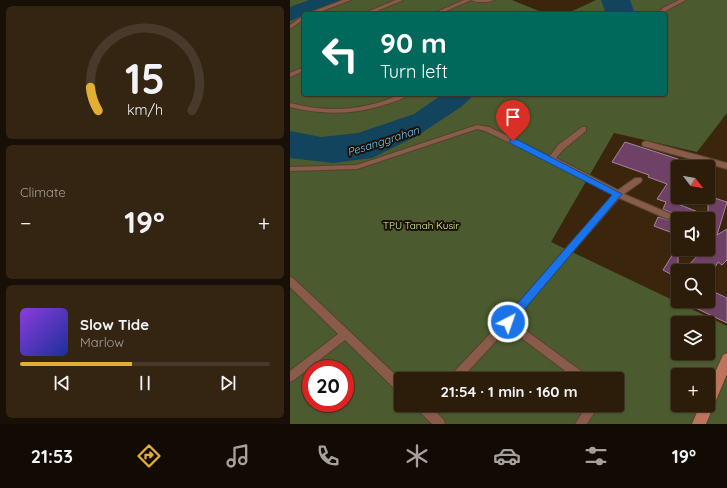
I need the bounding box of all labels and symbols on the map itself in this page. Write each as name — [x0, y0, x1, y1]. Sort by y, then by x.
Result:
pin — [496, 100, 530, 141]
water label: Pesanggrahan — [345, 123, 421, 159]
north arrow — [671, 160, 715, 204]
park label: TPU Tanah Kusir — [383, 219, 459, 232]
position arrow — [487, 301, 529, 343]
speed limit sign: 20 — [302, 360, 354, 412]

